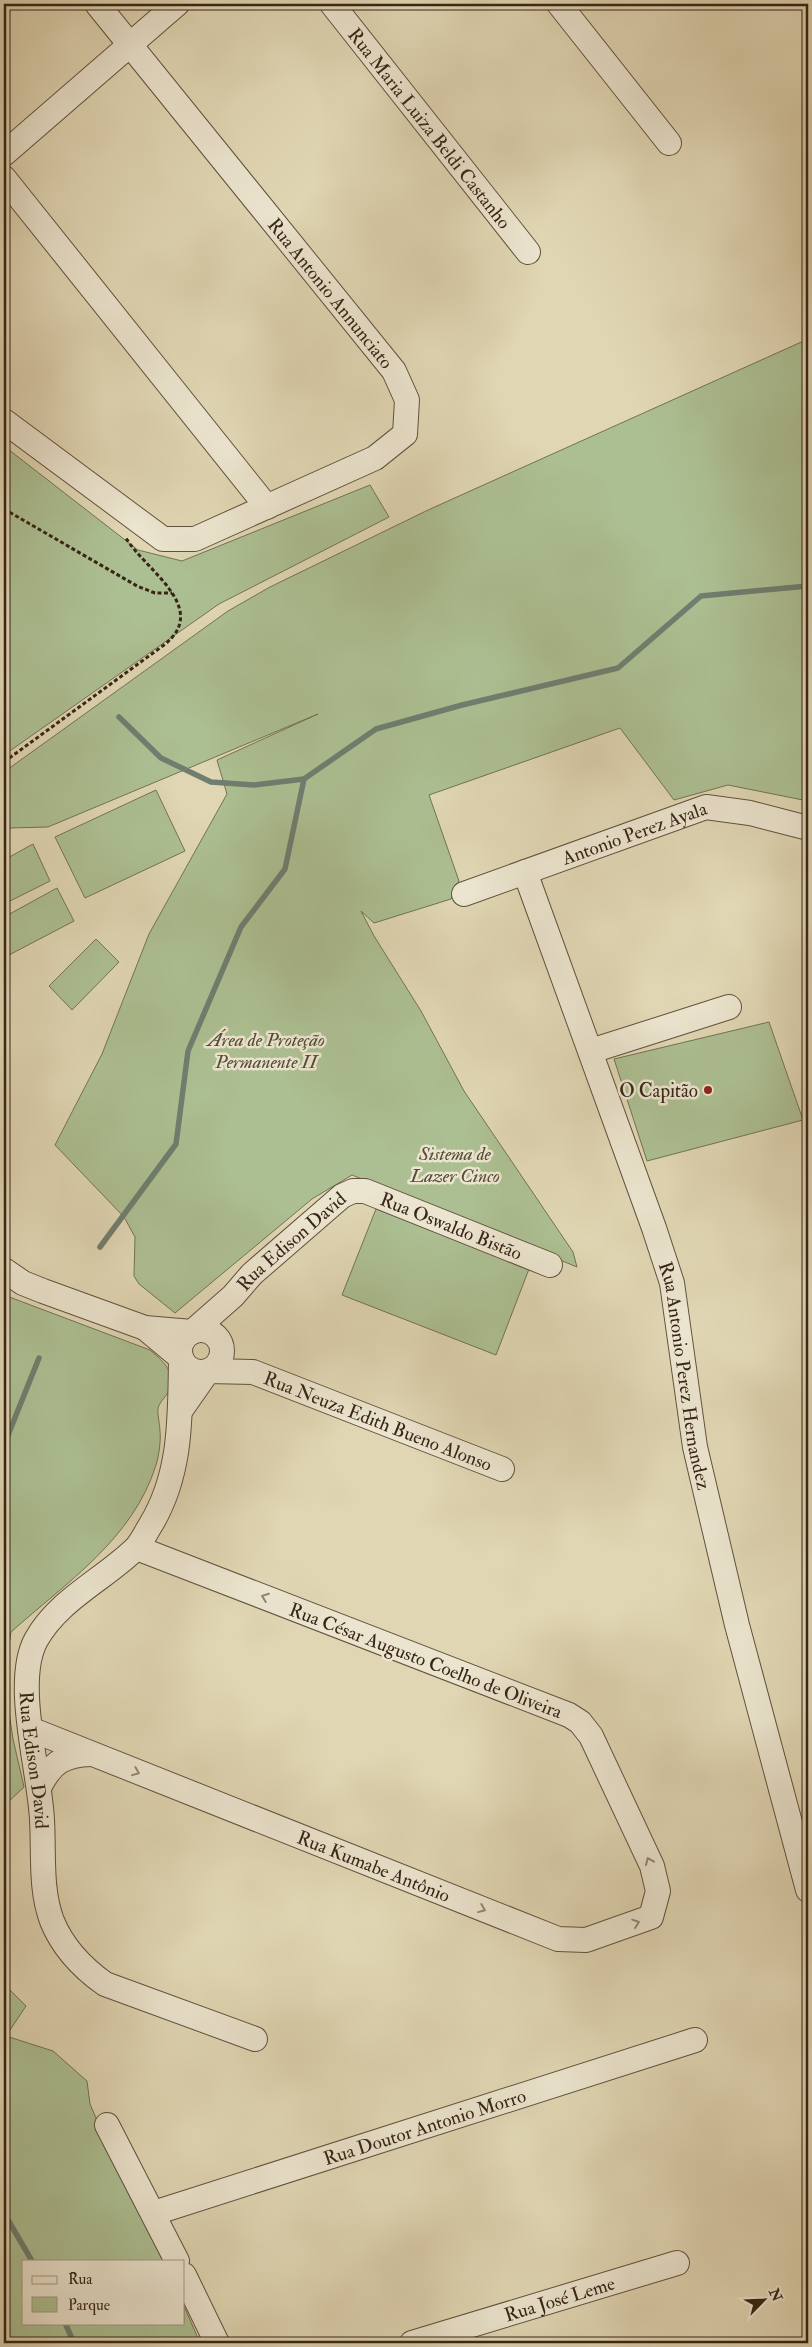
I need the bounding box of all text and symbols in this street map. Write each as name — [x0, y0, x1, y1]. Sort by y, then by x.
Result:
street label: Rua Maria Luiza Beldi Castanho — [342, 23, 516, 234]
street label: Rua Antonio Annunciato — [262, 213, 398, 374]
street label: Antonio Perez Ayala — [558, 797, 711, 871]
park label: Área de Proteção Permanente II — [205, 1028, 325, 1074]
place label: O Capitão — [619, 1079, 698, 1104]
marker: O Capitão — [702, 1084, 714, 1096]
park label: Sistema de Lazer Cinco — [409, 1142, 500, 1188]
street label: Rua Edison David — [232, 1187, 352, 1296]
street label: Rua Oswaldo Bistão — [376, 1187, 525, 1266]
street label: Rua Antonio Perez Hernandez — [653, 1259, 716, 1492]
street label: Rua Neuza Edith Bueno Alonso — [260, 1366, 495, 1477]
one-way arrow — [261, 1593, 270, 1603]
street label: Rua César Augusto Coelho de Oliveira — [286, 1598, 566, 1724]
street label: Rua Edison David — [14, 1691, 53, 1830]
one-way arrow — [132, 1766, 140, 1776]
street label: Rua Kumabe Antônio — [293, 1825, 453, 1908]
one-way arrow — [645, 1857, 656, 1866]
one-way arrow — [478, 1904, 486, 1914]
one-way arrow — [632, 1919, 640, 1929]
street label: Rua Doutor Antonio Morro — [321, 2084, 529, 2171]
legend — [22, 2260, 185, 2324]
text: Rua — [68, 2270, 93, 2289]
street label: Rua José Leme — [501, 2271, 618, 2327]
north arrow — [740, 2274, 790, 2324]
text: N — [765, 2285, 786, 2305]
text: Parque — [68, 2296, 110, 2315]

